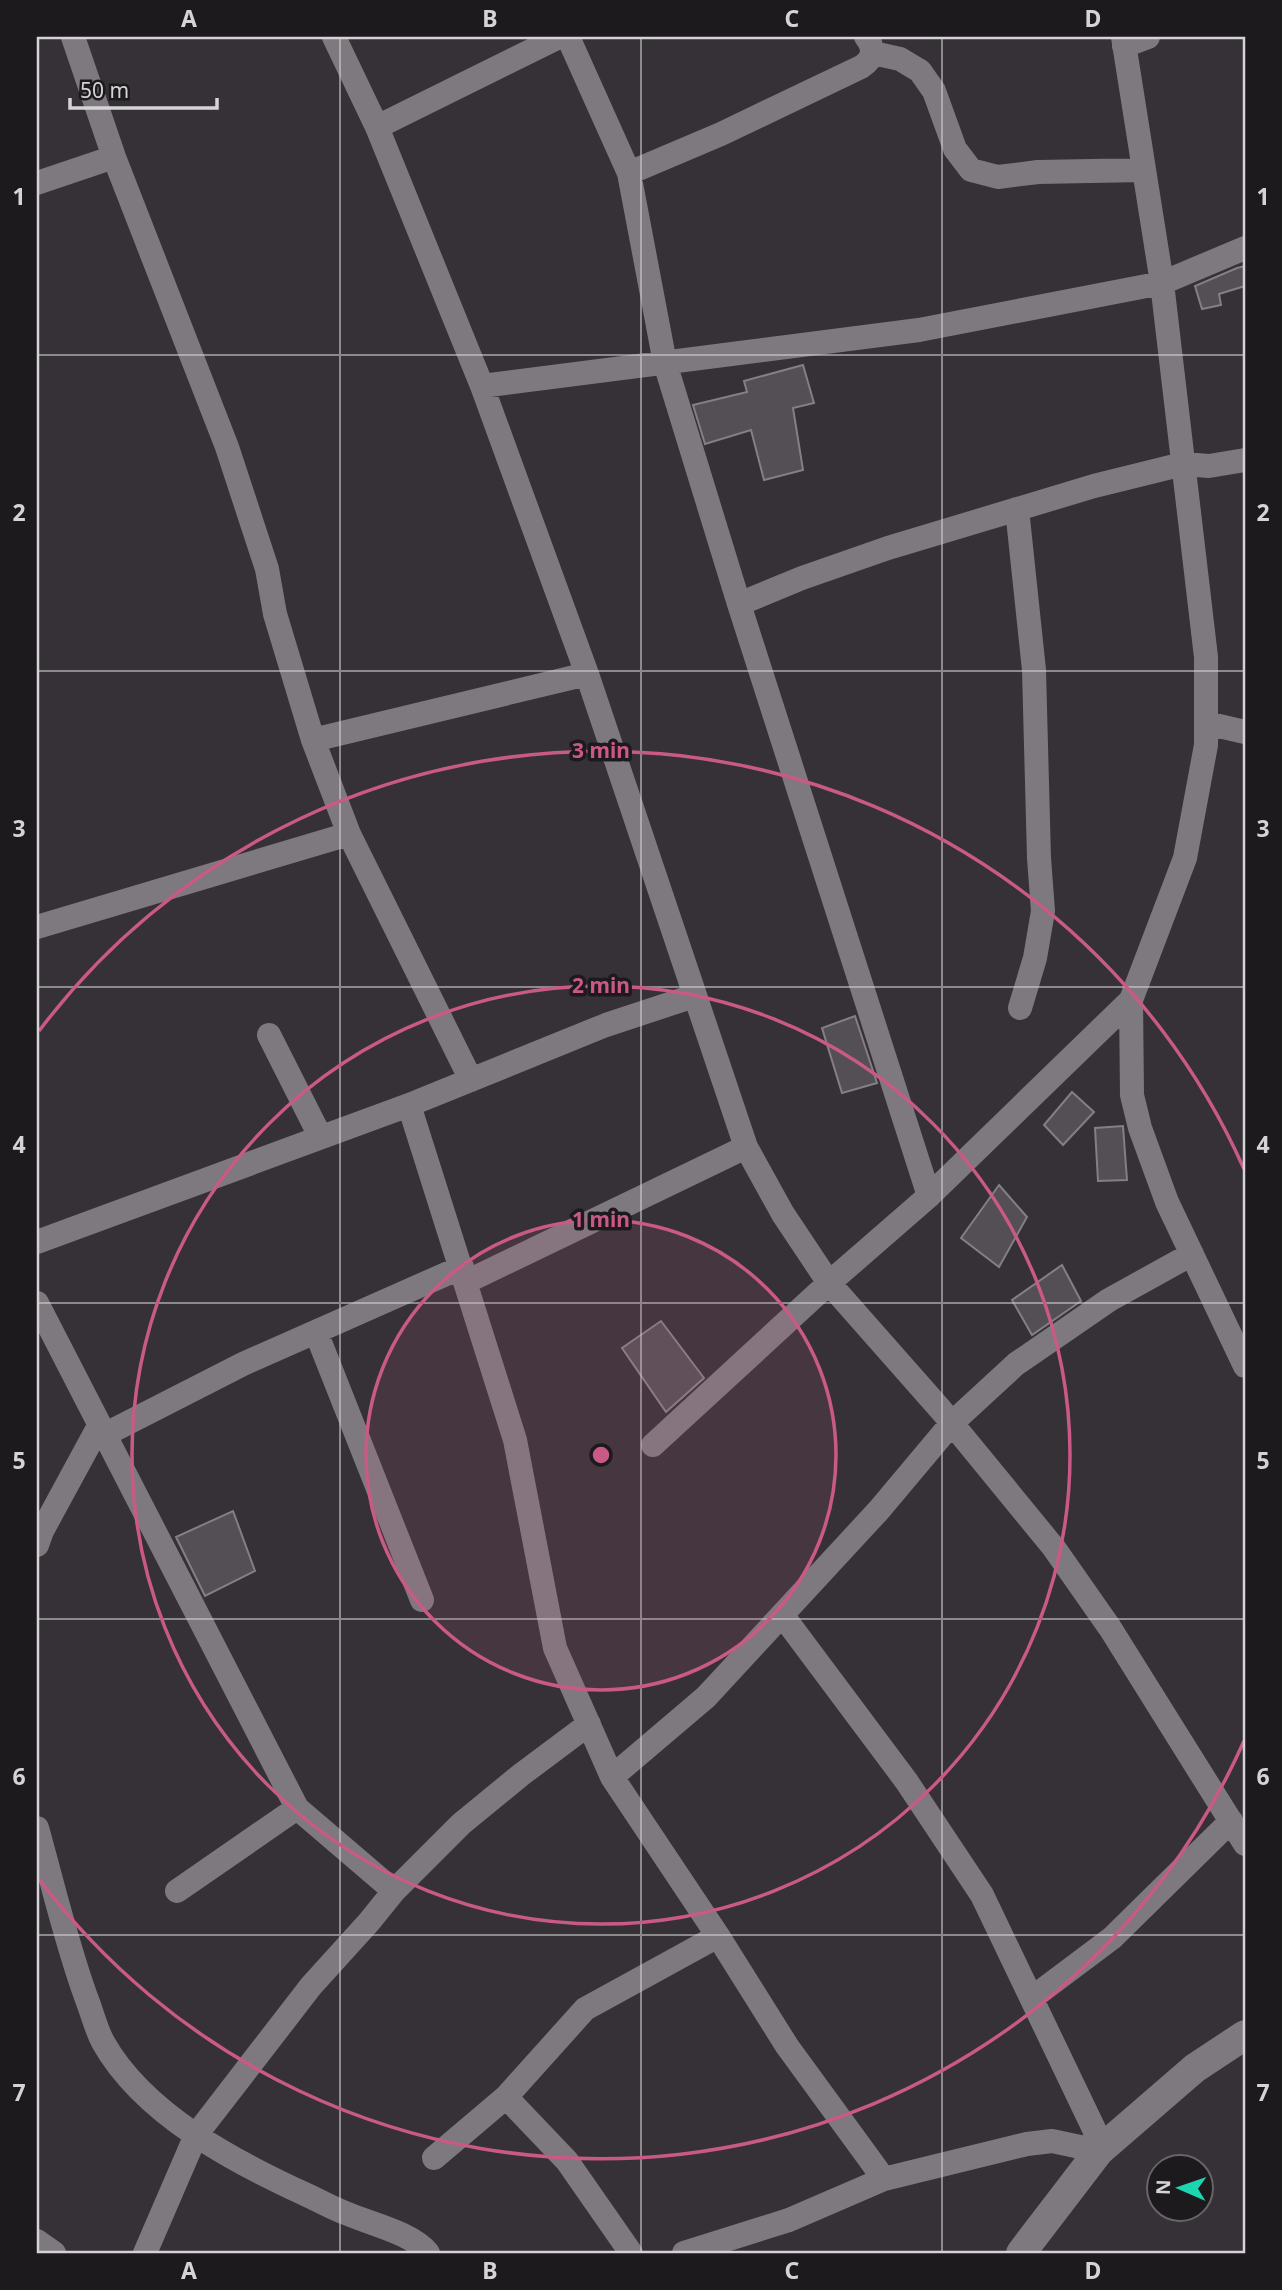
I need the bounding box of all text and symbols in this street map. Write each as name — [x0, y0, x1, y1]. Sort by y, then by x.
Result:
text: A — [181, 2, 197, 34]
text: B — [482, 2, 498, 34]
text: C — [785, 2, 800, 34]
text: D — [1085, 2, 1101, 34]
scale bar — [70, 66, 217, 110]
text: 50 m — [80, 76, 129, 104]
text: 1 — [12, 180, 26, 212]
text: 1 — [1256, 180, 1270, 212]
text: 2 — [12, 496, 26, 528]
text: 2 — [1256, 496, 1270, 528]
text: 3 min — [572, 736, 630, 764]
text: 3 — [12, 812, 26, 844]
text: 3 — [1256, 812, 1270, 844]
text: 2 min — [572, 971, 630, 999]
text: 4 — [12, 1128, 26, 1160]
text: 4 — [1256, 1128, 1270, 1160]
text: 1 min — [572, 1205, 630, 1233]
centre of rings — [589, 1443, 613, 1467]
text: 5 — [12, 1444, 26, 1476]
text: 5 — [1256, 1444, 1270, 1476]
text: 6 — [12, 1760, 26, 1792]
text: 6 — [1256, 1760, 1270, 1792]
text: 7 — [12, 2076, 26, 2108]
text: 7 — [1256, 2076, 1270, 2108]
north arrow — [1146, 2154, 1216, 2224]
text: N — [1150, 2179, 1176, 2196]
text: A — [181, 2254, 197, 2286]
text: B — [482, 2254, 498, 2286]
text: C — [785, 2254, 800, 2286]
text: D — [1085, 2254, 1101, 2286]

